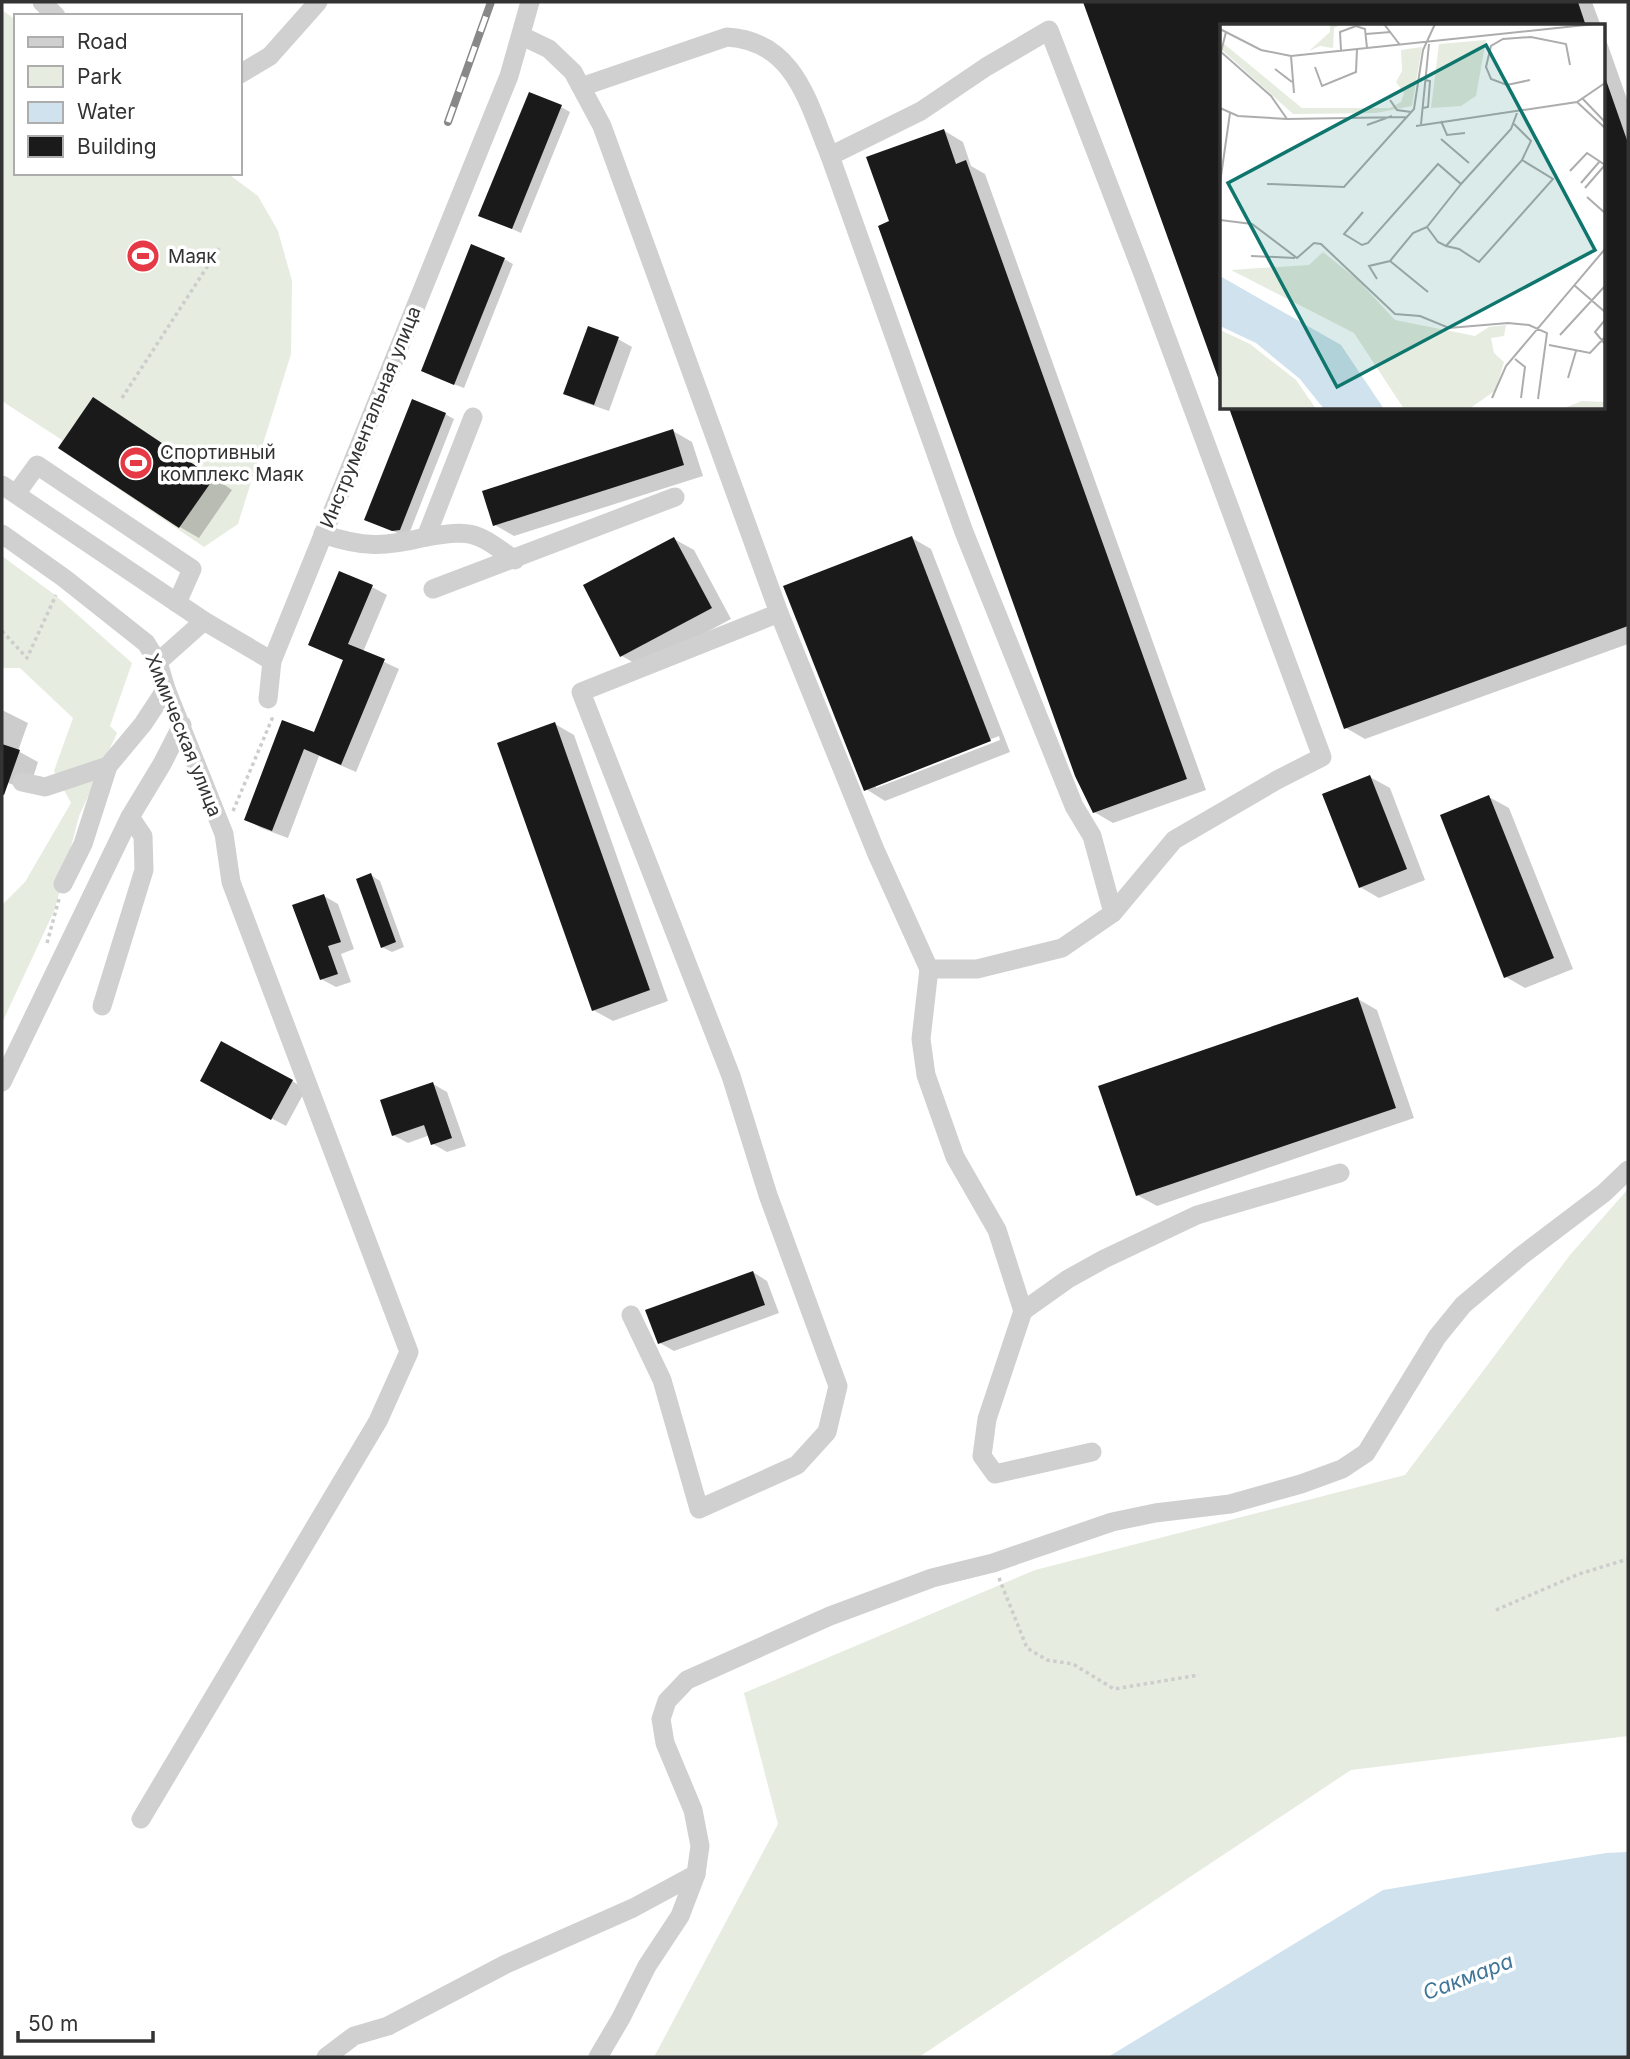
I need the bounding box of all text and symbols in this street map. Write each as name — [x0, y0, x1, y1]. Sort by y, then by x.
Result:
legend — [14, 14, 242, 175]
inset map — [1220, 24, 1606, 410]
text: Road — [77, 29, 128, 54]
text: Park — [77, 64, 122, 89]
text: Water — [77, 99, 135, 124]
text: Building — [77, 134, 157, 159]
sports icon: Маяк — [124, 237, 162, 275]
place label: Маяк — [168, 245, 217, 268]
street label: Инструментальная улица — [315, 303, 426, 531]
place label: Спортивный комплекс Маяк — [160, 441, 305, 486]
sports icon: Спортивный комплекс Маяк — [117, 444, 155, 482]
street label: Химическая улица — [140, 650, 227, 820]
water label: Сакмара — [1419, 1948, 1517, 2005]
scale bar — [18, 2000, 152, 2044]
text: 50 m — [28, 2011, 78, 2036]

